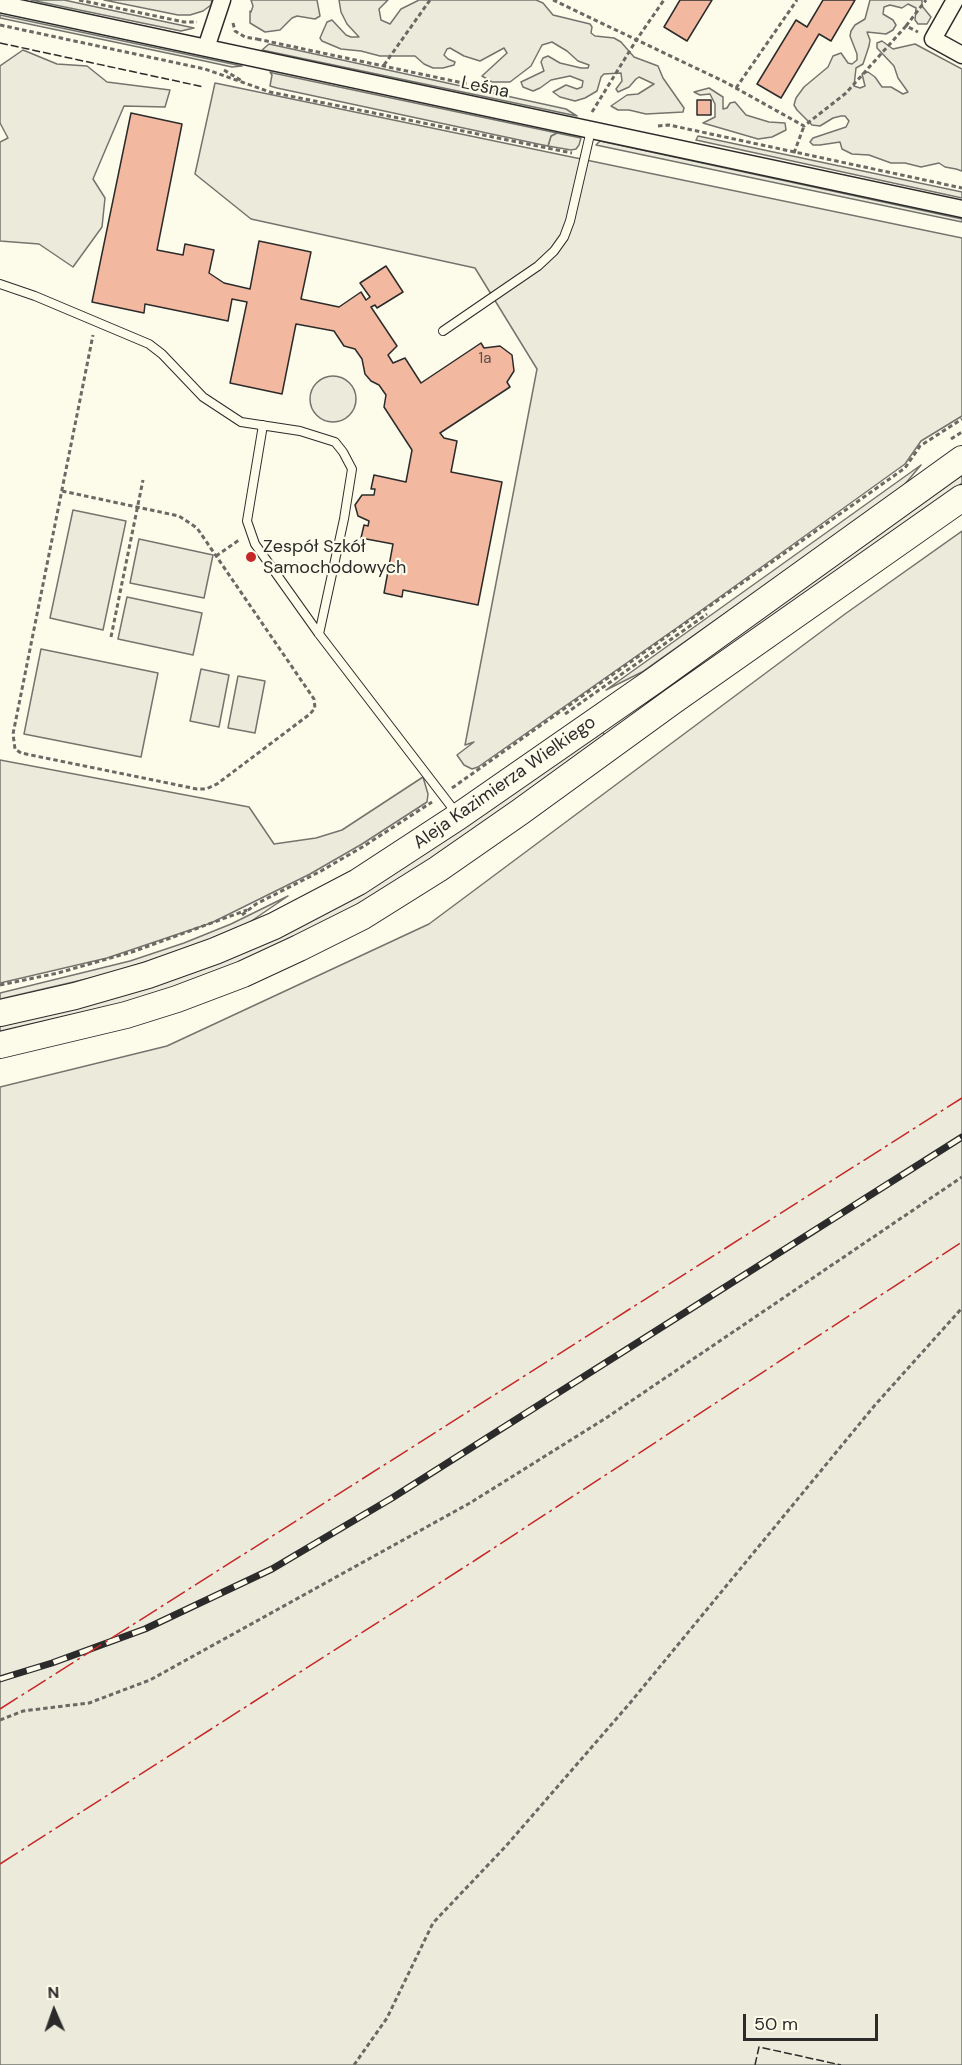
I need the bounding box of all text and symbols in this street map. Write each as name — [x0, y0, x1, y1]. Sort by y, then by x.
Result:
street label: Leśna — [459, 72, 511, 104]
house number: 1a — [479, 350, 491, 368]
place label: Zespół Szkół Samochodowych — [263, 536, 406, 578]
marker: Zespół Szkół Samochodowych — [244, 550, 258, 564]
street label: Aleja Kazimierza Wielkiego — [410, 712, 600, 854]
north arrow — [24, 1981, 84, 2041]
text: N — [47, 1982, 60, 2003]
scale bar — [746, 2002, 881, 2040]
text: 50 m — [754, 2012, 798, 2036]

